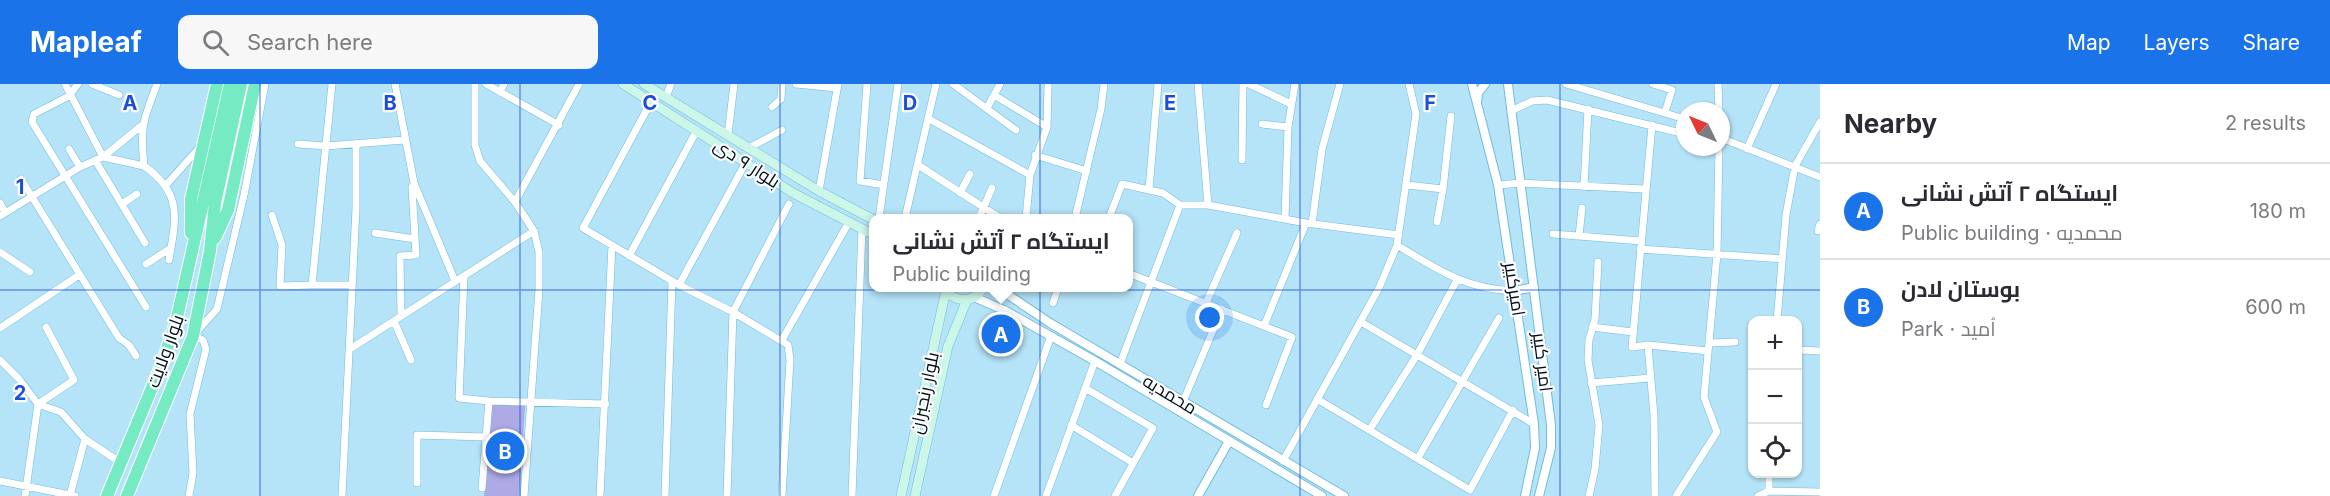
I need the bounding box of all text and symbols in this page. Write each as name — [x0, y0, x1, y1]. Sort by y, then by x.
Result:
search box — [178, 15, 598, 69]
text: Mapleaf — [30, 25, 142, 59]
icon: search — [199, 26, 232, 59]
text: Search here — [247, 29, 373, 55]
text: Map — [2067, 30, 2111, 55]
text: Layers — [2144, 30, 2210, 55]
text: Share — [2243, 30, 2300, 55]
text: A — [123, 91, 138, 115]
text: B — [383, 91, 397, 115]
text: C — [643, 91, 657, 115]
text: D — [903, 91, 917, 115]
text: E — [1164, 91, 1176, 115]
text: F — [1424, 91, 1436, 115]
north arrow — [1676, 102, 1730, 156]
text: Nearby — [1844, 108, 1937, 139]
text: 2 results — [2225, 111, 2306, 135]
street label: بلوار ۹ دی — [709, 134, 784, 193]
text: 1 — [16, 175, 24, 199]
text: ایستگاه ۲ آتش نشانی — [1901, 180, 2118, 206]
text: A — [1856, 199, 1871, 223]
text: 180 m — [2250, 199, 2306, 223]
popup — [869, 214, 1133, 292]
text: Public building · محمدیه — [1901, 221, 2123, 245]
text: ایستگاه ۲ آتش نشانی — [892, 228, 1110, 254]
street label: امیرکبیر — [1499, 260, 1530, 318]
text: Public building — [892, 262, 1031, 286]
text: بوستان لادن — [1901, 276, 2020, 302]
text: B — [1857, 295, 1870, 319]
text: 600 m — [2245, 295, 2306, 319]
your location — [1195, 303, 1224, 332]
street label: بلوار ولایت — [142, 312, 189, 391]
pin: A — [982, 312, 1020, 356]
map controls — [1748, 316, 1802, 478]
button: + — [1748, 316, 1802, 370]
text: Park · اُمید — [1901, 317, 1996, 341]
street label: امیر کبیر — [1528, 330, 1557, 393]
street label: بلوار رنجبران — [905, 350, 944, 436]
street label: محمدیه — [1139, 370, 1201, 418]
button: − — [1748, 370, 1802, 424]
text: 2 — [14, 381, 26, 405]
button: locate — [1748, 424, 1802, 478]
pin: B — [486, 428, 524, 473]

